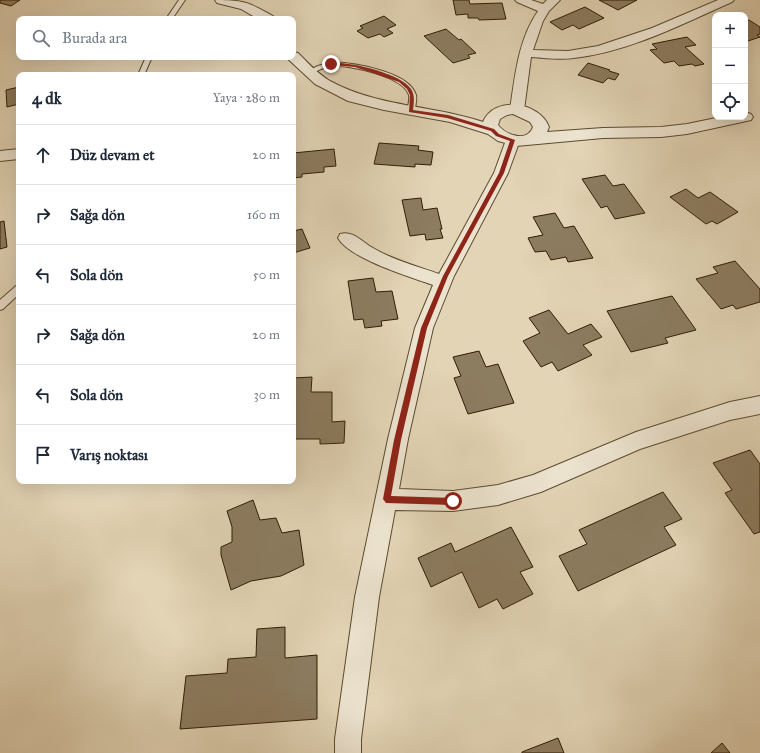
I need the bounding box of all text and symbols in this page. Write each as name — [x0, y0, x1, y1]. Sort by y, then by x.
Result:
map controls — [712, 12, 748, 120]
button: + — [712, 12, 748, 48]
search box — [16, 16, 296, 60]
icon: search — [30, 27, 52, 49]
text: Burada ara — [62, 29, 127, 47]
button: − — [712, 48, 748, 84]
route end — [322, 55, 340, 73]
button: locate — [712, 84, 748, 120]
text: 4 dk — [32, 88, 62, 109]
text: Yaya · 280 m — [213, 90, 280, 106]
icon: ahead — [32, 144, 54, 166]
text: Düz devam et — [70, 146, 155, 164]
text: 20 m — [252, 147, 280, 163]
icon: right — [32, 204, 54, 226]
text: Sağa dön — [70, 206, 125, 224]
text: 160 m — [247, 207, 280, 223]
icon: left — [32, 264, 54, 286]
text: Sola dön — [70, 266, 123, 284]
text: 50 m — [253, 267, 280, 283]
icon: right — [32, 324, 54, 346]
text: Sağa dön — [70, 326, 125, 344]
text: 20 m — [252, 327, 280, 343]
icon: left — [32, 384, 54, 406]
text: Sola dön — [70, 386, 123, 404]
text: 30 m — [254, 387, 280, 403]
icon: arrive — [32, 444, 54, 466]
text: Varış noktası — [70, 446, 148, 464]
route start — [444, 492, 462, 510]

